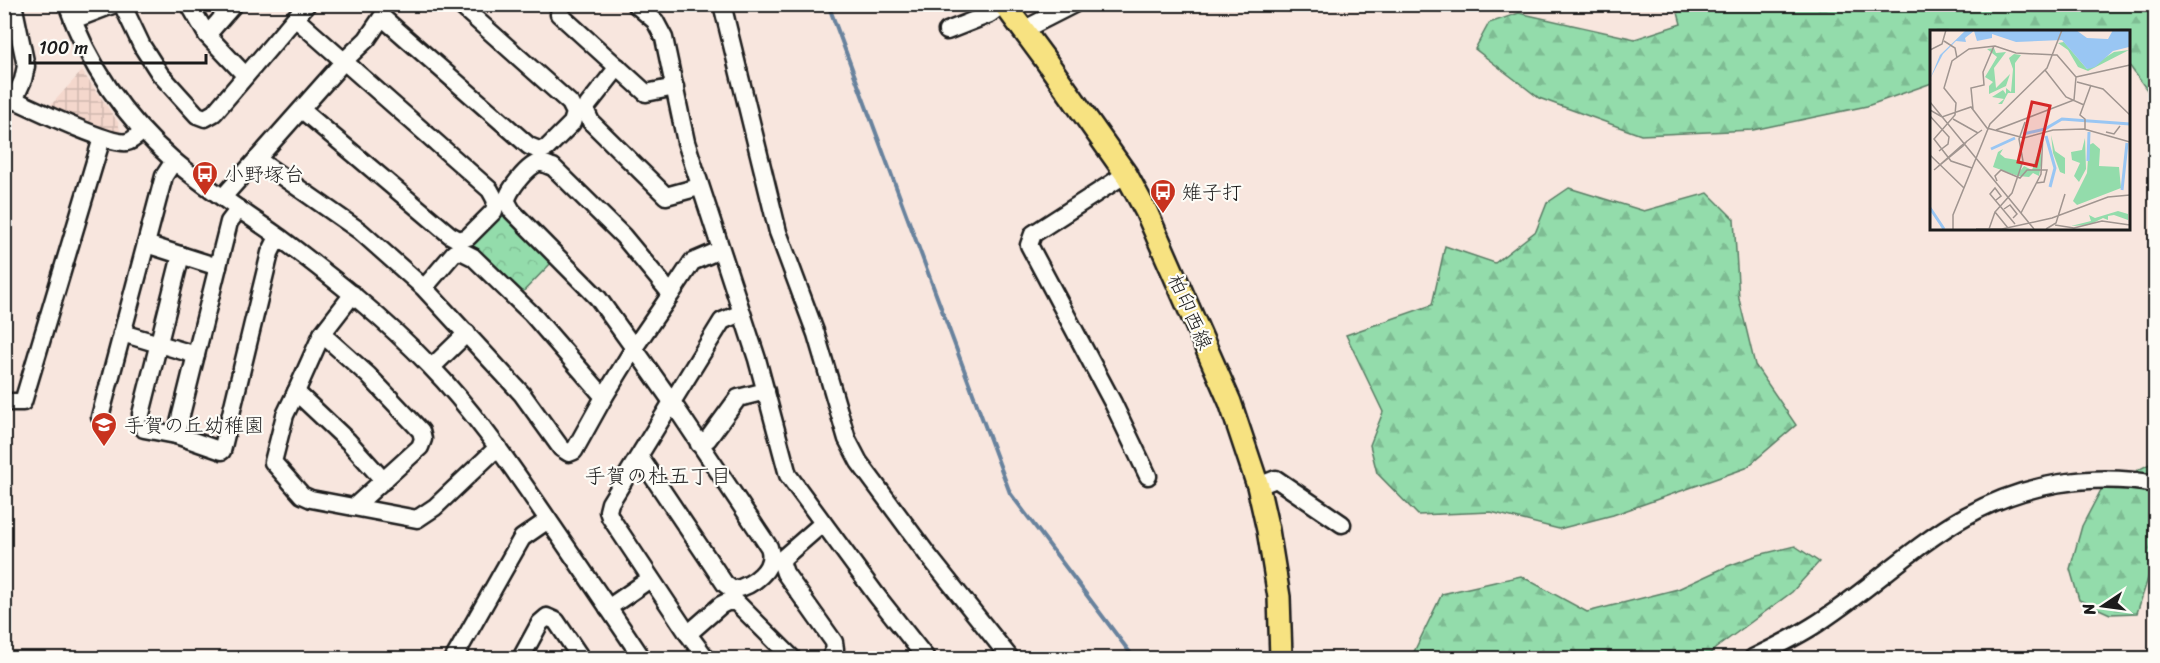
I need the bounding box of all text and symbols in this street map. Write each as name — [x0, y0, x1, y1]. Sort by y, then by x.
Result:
scale bar — [30, 27, 206, 65]
inset map — [1930, 30, 2130, 230]
text: 100 m — [39, 32, 88, 64]
place label: 小野塚台 — [224, 157, 304, 192]
bus stop icon: 小野塚台 — [190, 159, 220, 197]
place label: 雉子打 — [1182, 175, 1242, 210]
bus stop icon: 雉子打 — [1148, 177, 1178, 215]
street label: 柏印西線 — [1158, 268, 1222, 356]
place label: 手賀の丘幼稚園 — [124, 408, 264, 443]
school or university icon: 手賀の丘幼稚園 — [89, 410, 119, 448]
district label: 手賀の杜五丁目 — [585, 457, 732, 495]
north arrow — [2073, 576, 2133, 636]
text: N — [2073, 600, 2104, 619]

